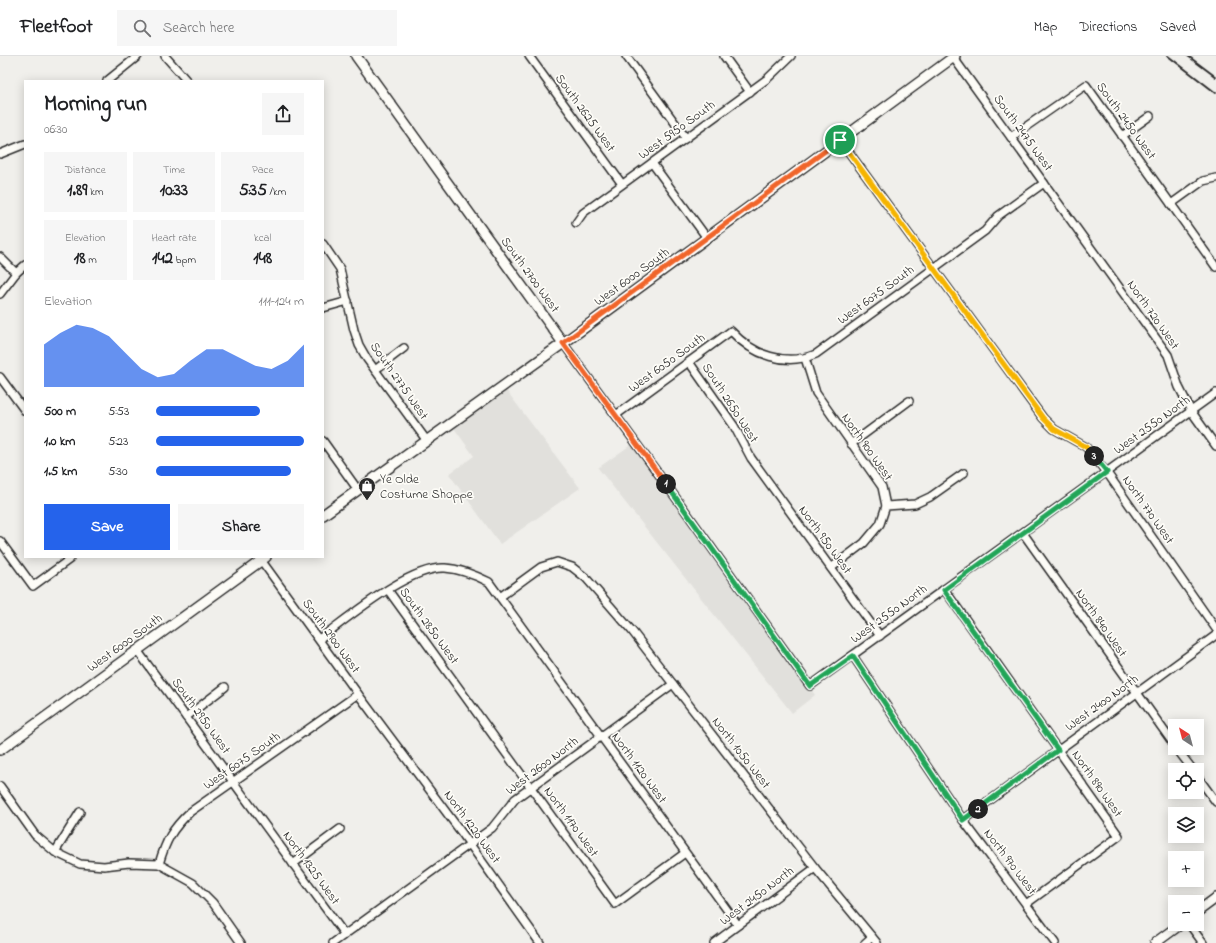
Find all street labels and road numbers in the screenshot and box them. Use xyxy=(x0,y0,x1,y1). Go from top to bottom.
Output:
street label: South 2625 West xyxy=(550,70,620,157)
street label: South 2450 West xyxy=(1091,78,1161,164)
street label: South 2475 West xyxy=(989,91,1058,176)
street label: West 5950 South xyxy=(635,96,719,164)
street label: South 2700 West xyxy=(496,233,564,317)
street label: West 6000 South xyxy=(590,243,674,311)
street label: West 6075 South xyxy=(834,261,918,329)
street label: North 720 West xyxy=(1122,276,1184,354)
street label: West 6050 South xyxy=(625,329,709,397)
street label: South 2775 West xyxy=(365,338,433,424)
street label: South 2650 West xyxy=(697,359,763,447)
street label: West 2550 North xyxy=(1110,391,1194,459)
street label: North 900 West xyxy=(837,409,898,485)
street label: North 770 West xyxy=(1117,472,1179,549)
street label: North 950 West xyxy=(794,502,857,579)
street label: West 2550 North xyxy=(847,580,931,648)
street label: South 2850 West xyxy=(395,584,464,669)
street label: North 840 West xyxy=(1070,585,1132,661)
street label: South 2900 West xyxy=(297,595,365,678)
street label: West 6000 South xyxy=(83,609,167,677)
street label: West 2400 North xyxy=(1061,670,1143,736)
street label: South 2950 West xyxy=(167,674,235,758)
street label: North 1050 West xyxy=(707,713,775,793)
street label: West 6075 South xyxy=(199,727,285,795)
street label: North 1120 West xyxy=(607,729,672,808)
street label: West 2600 North xyxy=(502,732,582,800)
street label: North 890 West xyxy=(1067,747,1127,822)
street label: North 1170 West xyxy=(539,783,603,862)
street label: North 1220 West xyxy=(439,787,505,868)
street label: North 970 West xyxy=(979,825,1042,900)
street label: North 1325 West xyxy=(278,827,345,909)
street label: West 2450 North xyxy=(716,862,798,930)

